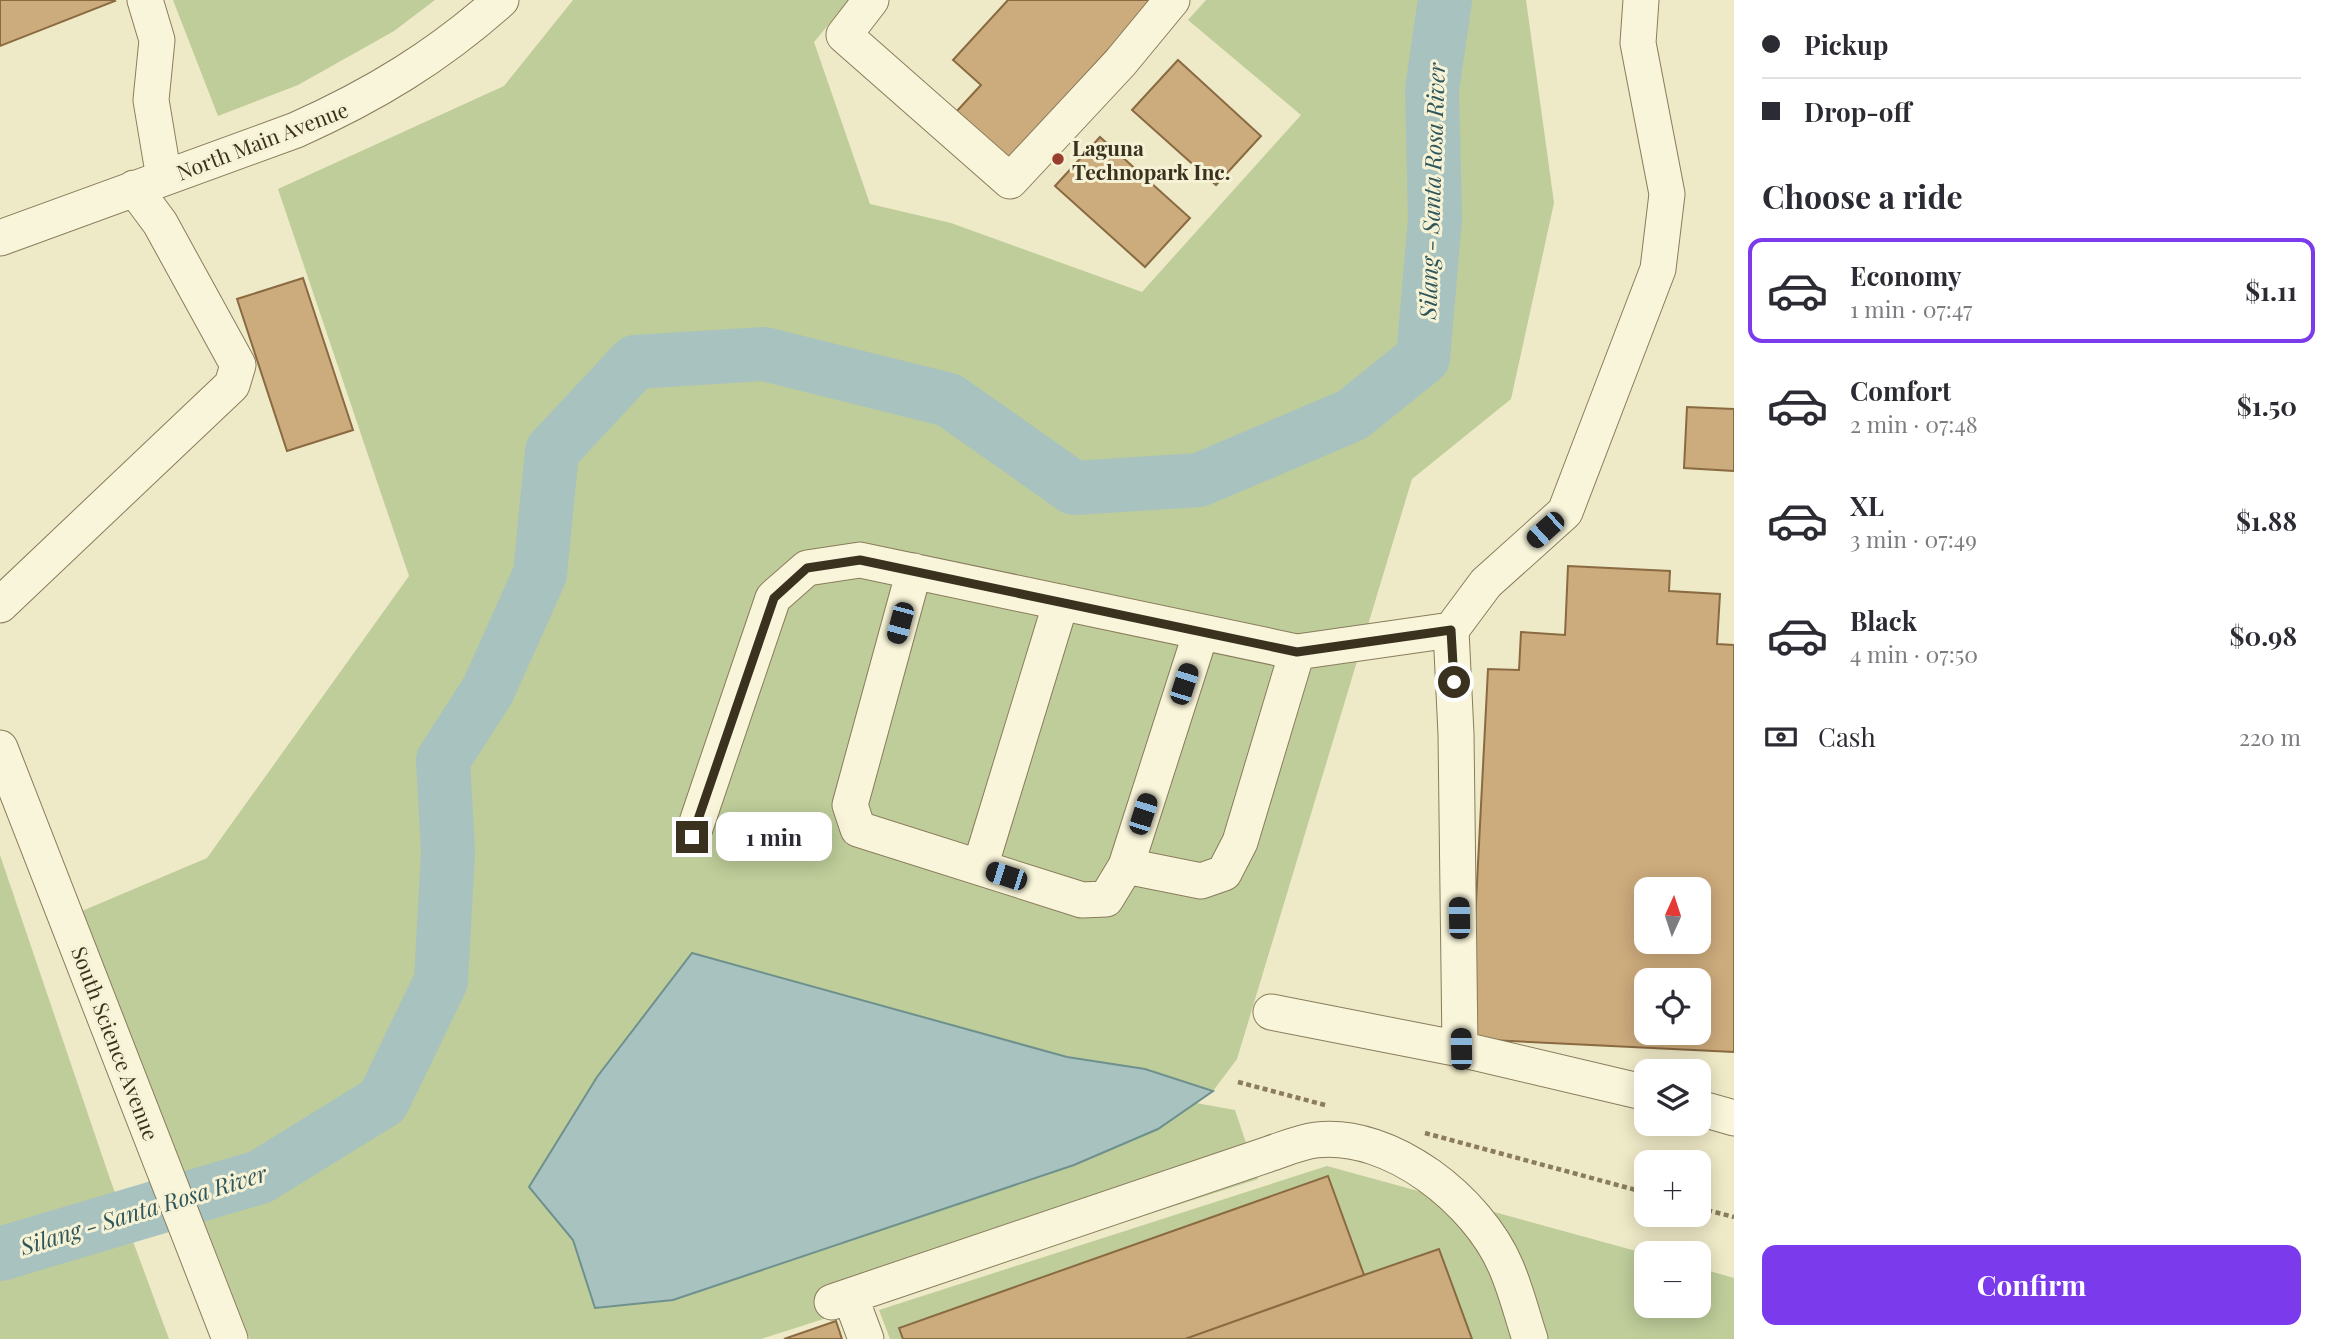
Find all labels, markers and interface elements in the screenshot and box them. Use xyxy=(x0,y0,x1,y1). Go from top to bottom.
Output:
text: Pickup xyxy=(1804,27,1888,62)
water label: Silang - Santa Rosa River xyxy=(1411,61,1451,321)
street label: North Main Avenue xyxy=(172,94,352,186)
text: Drop-off xyxy=(1804,94,1911,129)
place label: Laguna Technopark Inc. xyxy=(1072,133,1230,185)
marker: Laguna Technopark Inc. xyxy=(1050,151,1066,167)
text: Choose a ride xyxy=(1762,174,1963,217)
text: Economy xyxy=(1850,258,1961,293)
icon: car xyxy=(1766,259,1829,322)
text: $1.11 xyxy=(2245,273,2297,308)
text: 1 min · 07:47 xyxy=(1850,293,1972,324)
text: Comfort xyxy=(1850,373,1951,408)
icon: car xyxy=(1766,374,1829,437)
text: $1.50 xyxy=(2237,388,2297,423)
text: 2 min · 07:48 xyxy=(1850,408,1978,439)
text: XL xyxy=(1850,488,1884,523)
icon: car xyxy=(1766,489,1829,552)
text: $1.88 xyxy=(2236,503,2297,538)
car xyxy=(1523,508,1568,552)
text: 3 min · 07:49 xyxy=(1850,523,1977,554)
car xyxy=(885,600,916,646)
text: Black xyxy=(1850,603,1917,638)
icon: car xyxy=(1766,604,1829,667)
text: $0.98 xyxy=(2230,618,2297,653)
text: 4 min · 07:50 xyxy=(1850,638,1978,669)
car xyxy=(1168,661,1201,707)
route start xyxy=(1438,666,1470,698)
icon: cash xyxy=(1762,718,1800,756)
text: Cash xyxy=(1818,719,1876,754)
text: 220 m xyxy=(2239,721,2301,752)
car xyxy=(1127,791,1160,837)
callout: 1 min xyxy=(716,812,832,862)
route end xyxy=(676,821,708,853)
text: 1 min xyxy=(746,821,802,852)
car xyxy=(983,860,1030,892)
north arrow xyxy=(1634,877,1712,954)
map controls xyxy=(1634,877,1711,1318)
car xyxy=(1449,897,1470,939)
street label: South Science Avenue xyxy=(66,942,166,1144)
button: locate xyxy=(1634,968,1711,1045)
car xyxy=(1451,1028,1472,1070)
button: layers xyxy=(1634,1059,1711,1136)
button: + xyxy=(1634,1150,1711,1227)
water label: Silang - Santa Rosa River xyxy=(15,1156,271,1262)
button: − xyxy=(1634,1241,1711,1318)
button: Confirm xyxy=(1762,1245,2301,1325)

